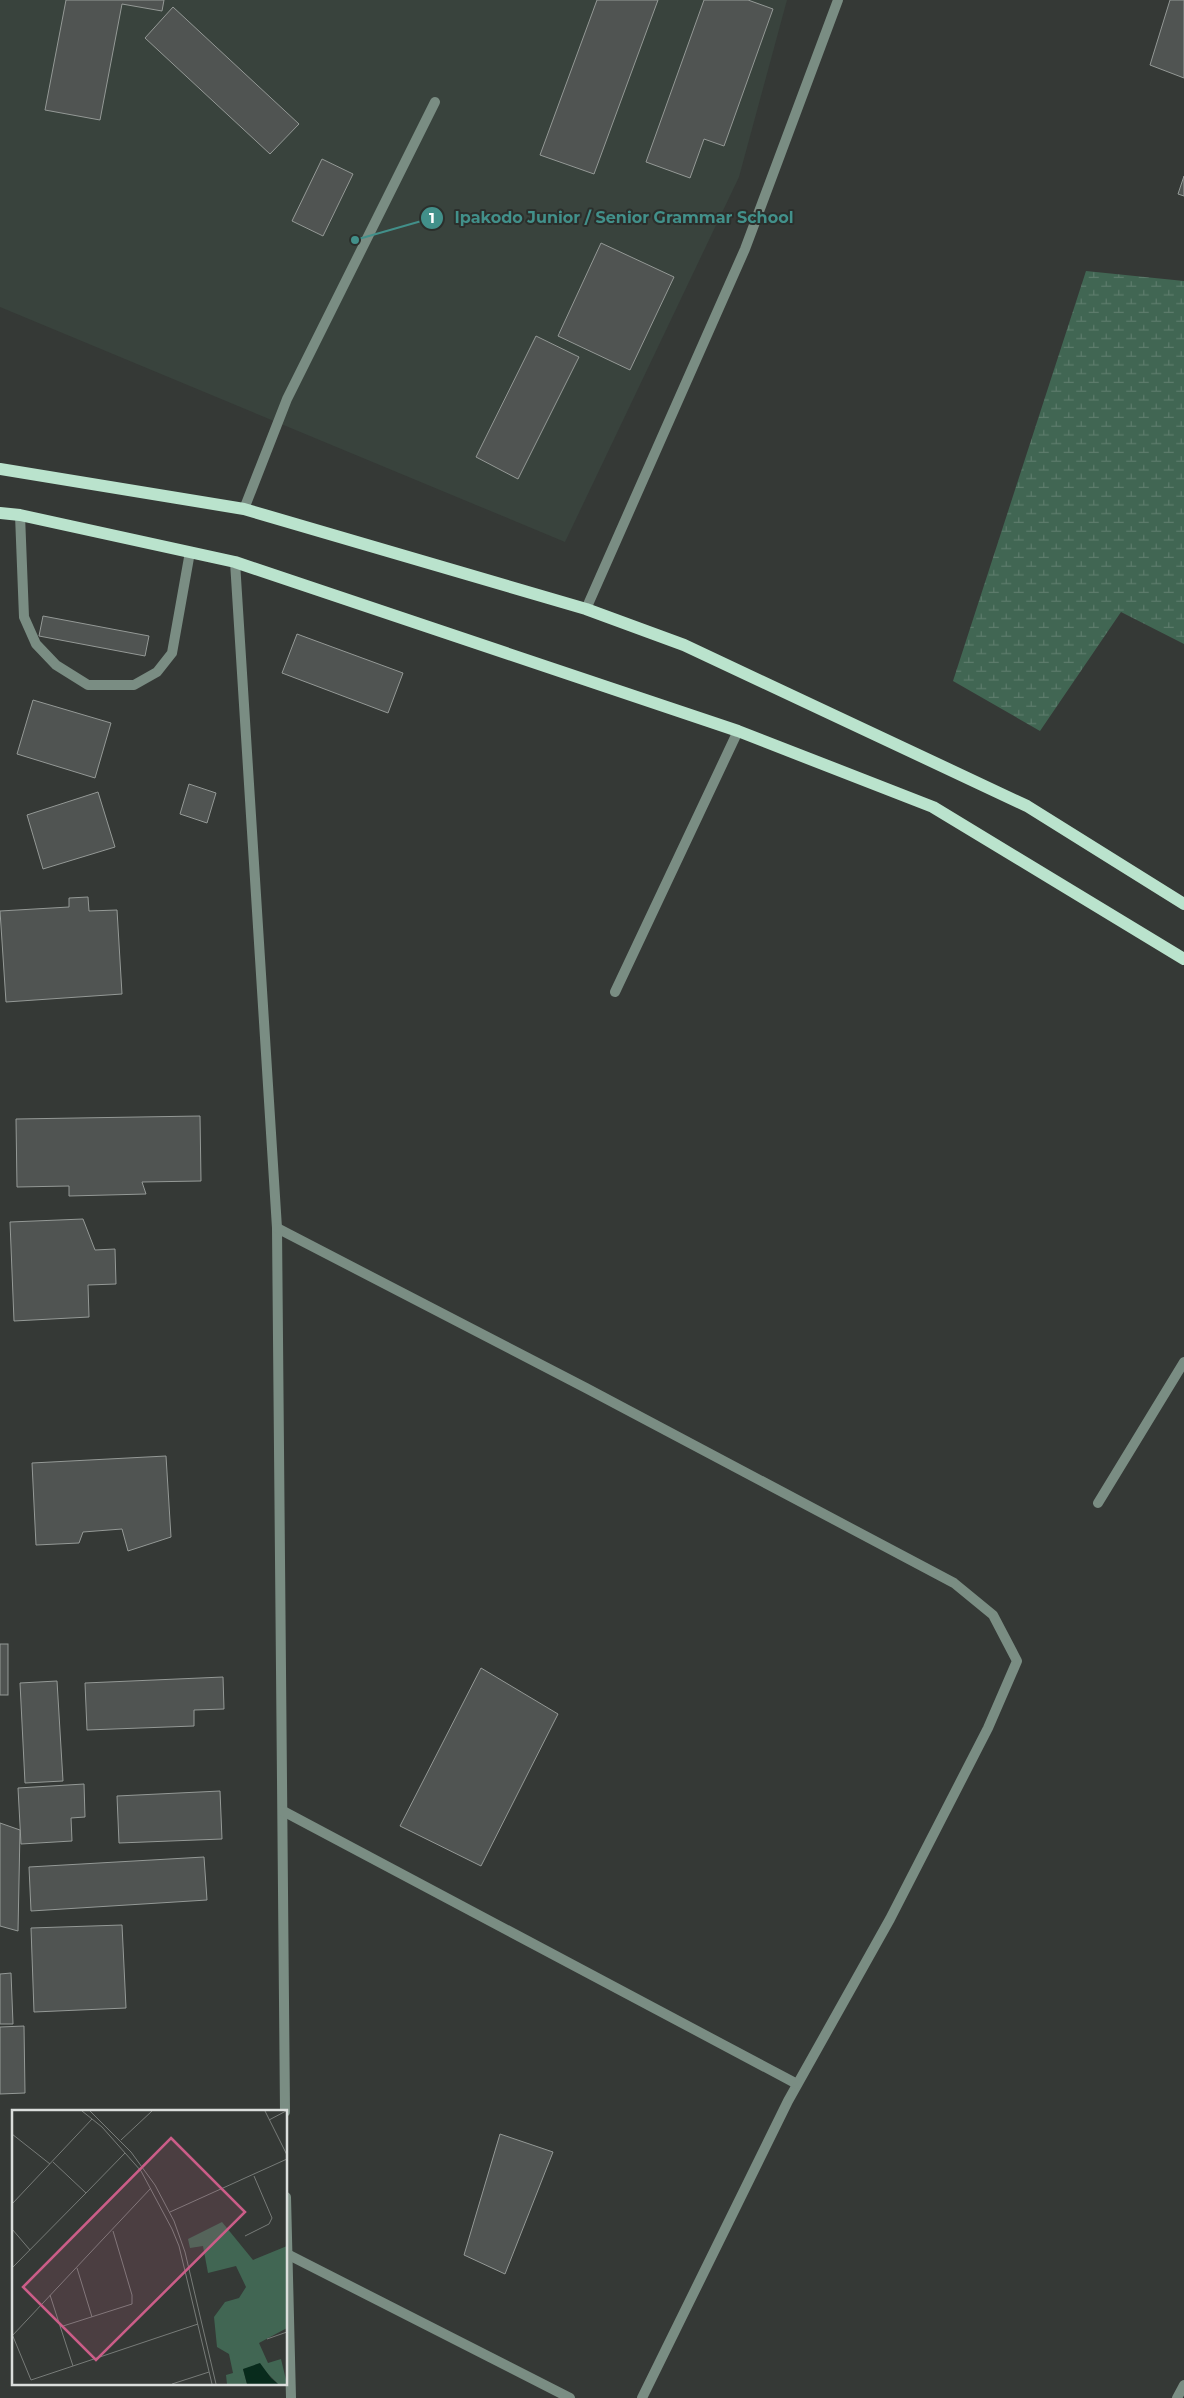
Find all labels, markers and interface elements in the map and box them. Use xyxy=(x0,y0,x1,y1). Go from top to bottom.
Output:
callout: Ipakodo Junior / Senior Grammar School xyxy=(419,202,803,233)
text: 1 xyxy=(429,208,435,227)
text: Ipakodo Junior / Senior Grammar School xyxy=(455,208,793,227)
inset map xyxy=(12,2110,288,2386)

